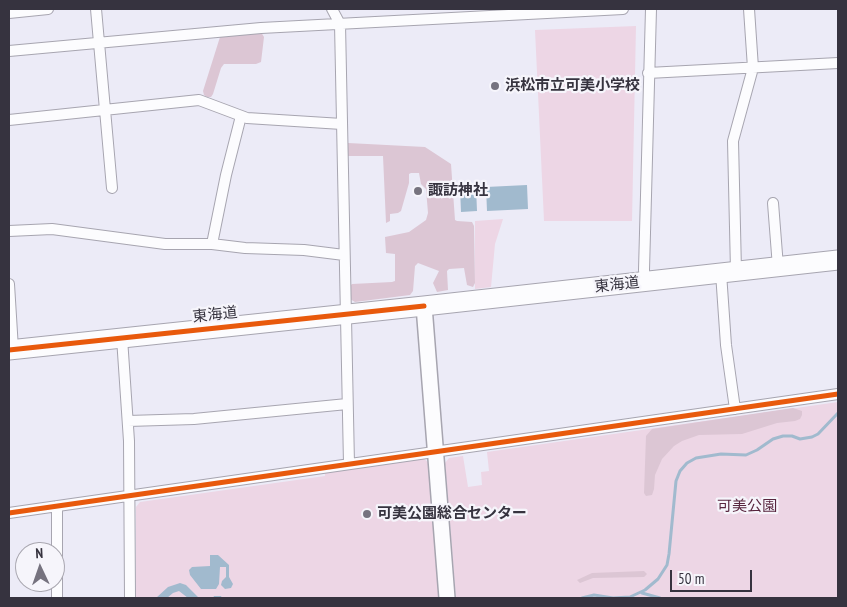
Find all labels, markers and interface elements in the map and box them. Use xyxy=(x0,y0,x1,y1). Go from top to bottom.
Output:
place label: 浜松市立可美小学校 xyxy=(505,77,640,95)
marker: 浜松市立可美小学校 xyxy=(489,80,501,92)
place label: 諏訪神社 xyxy=(428,182,488,200)
marker: 諏訪神社 xyxy=(412,185,424,197)
street label: 東海道 xyxy=(594,274,640,296)
street label: 東海道 xyxy=(192,304,238,326)
park label: 可美公園 xyxy=(717,498,777,516)
place label: 可美公園総合センター xyxy=(377,505,527,523)
marker: 可美公園総合センター xyxy=(361,508,373,520)
north arrow xyxy=(15,542,65,592)
text: N xyxy=(35,544,44,562)
scale bar xyxy=(672,560,754,592)
text: 50 m xyxy=(678,569,704,588)

